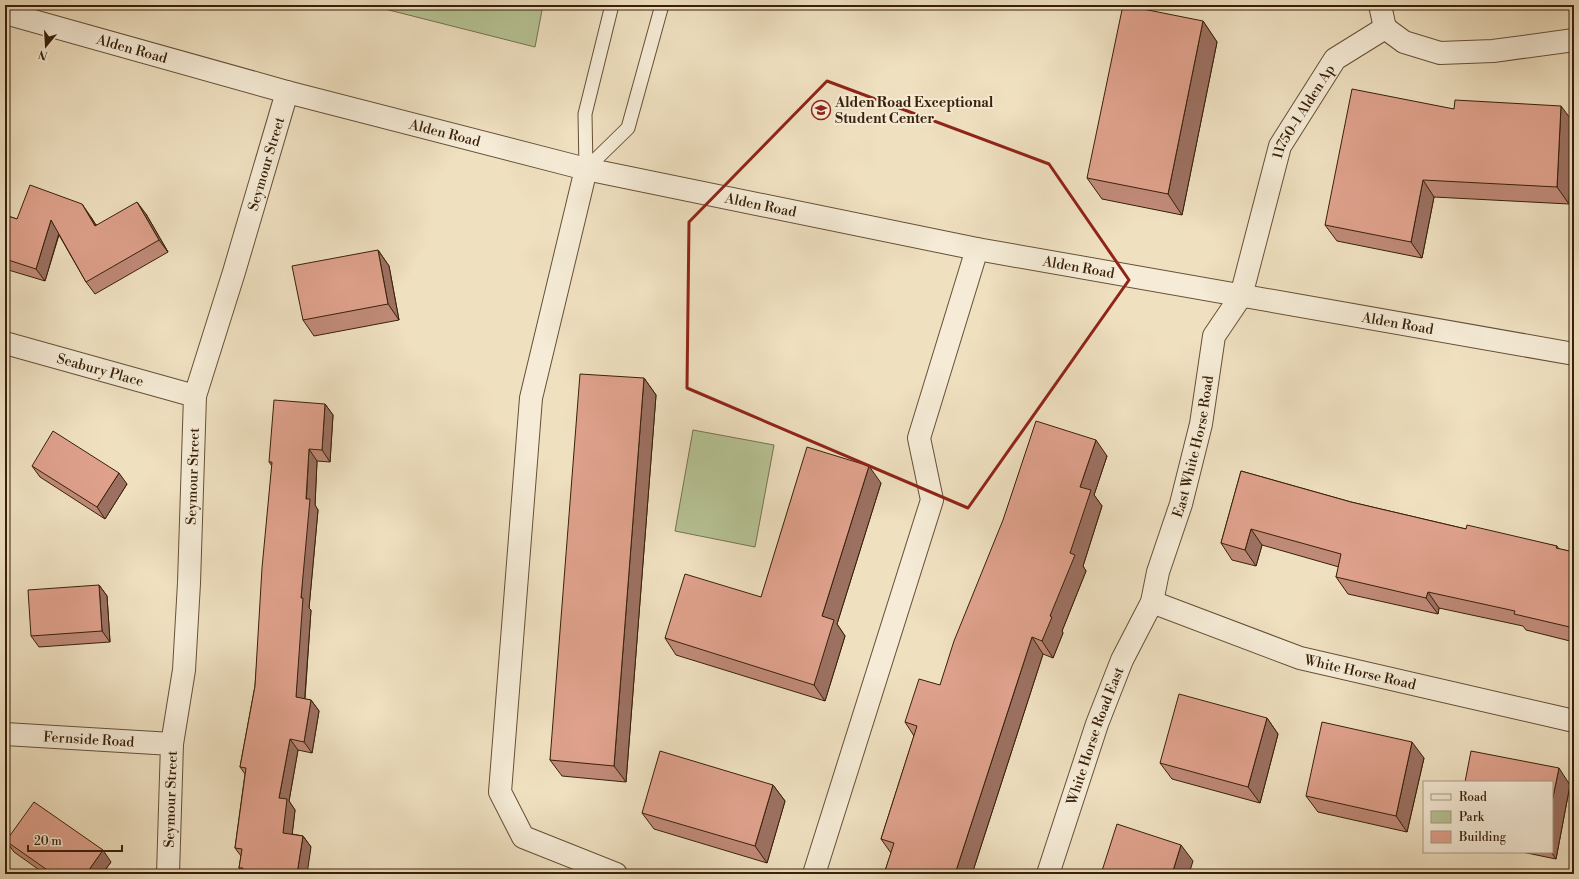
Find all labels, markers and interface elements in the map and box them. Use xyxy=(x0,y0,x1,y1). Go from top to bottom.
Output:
north arrow xyxy=(26,26,66,66)
street label: Alden Road xyxy=(94,31,169,68)
text: N xyxy=(37,46,50,63)
street label: 11750-1 Alden Ap xyxy=(1269,61,1339,161)
place label: Alden Road Exceptional Student Center xyxy=(834,94,994,128)
school or university icon: Alden Road Exceptional Student Center xyxy=(810,99,832,121)
street label: Seymour Street xyxy=(244,115,289,213)
street label: Alden Road xyxy=(406,116,482,151)
street label: Alden Road xyxy=(722,189,798,222)
street label: Alden Road xyxy=(1040,253,1116,283)
street label: Alden Road xyxy=(1359,309,1435,339)
street label: Seabury Place xyxy=(55,350,146,391)
street label: East White Horse Road xyxy=(1169,374,1218,520)
street label: Seymour Street xyxy=(183,427,204,525)
street label: White Horse Road xyxy=(1301,651,1418,694)
street label: White Horse Road East xyxy=(1063,665,1128,808)
street label: Fernside Road xyxy=(43,728,135,752)
street label: Seymour Street xyxy=(161,750,182,848)
legend xyxy=(1423,781,1553,853)
text: Road xyxy=(1459,790,1487,805)
text: Park xyxy=(1459,810,1485,825)
scale bar xyxy=(28,827,122,853)
text: Building xyxy=(1458,830,1507,845)
text: 20 m xyxy=(34,834,62,849)

